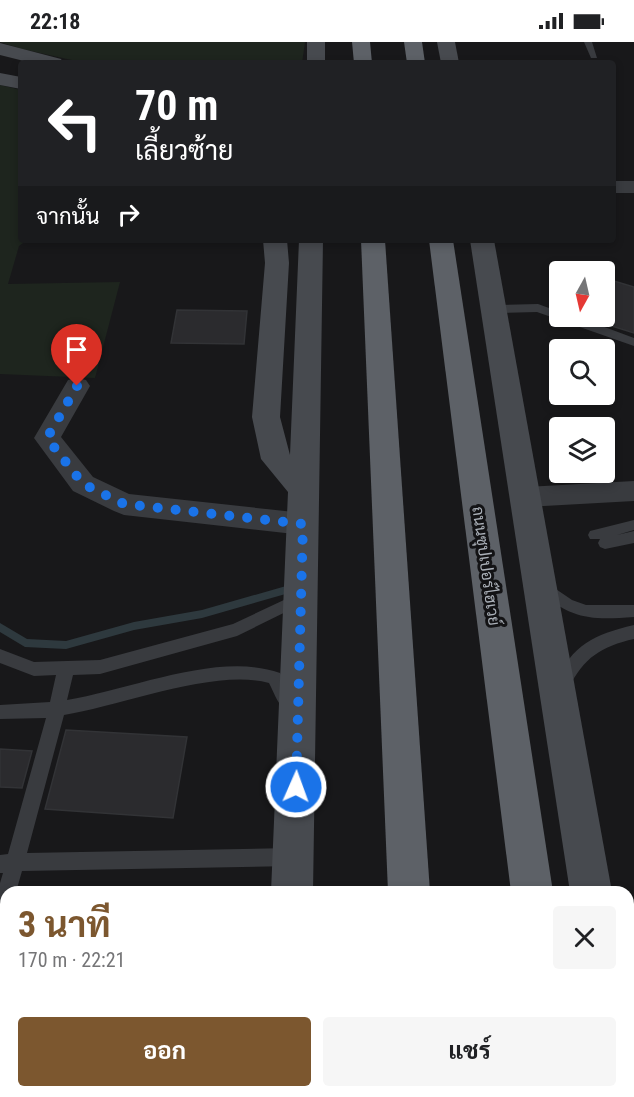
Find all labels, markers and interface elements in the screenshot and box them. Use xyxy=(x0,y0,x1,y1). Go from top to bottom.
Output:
text: 22:18 xyxy=(30,9,81,34)
text: 70 m xyxy=(135,81,218,130)
icon: left xyxy=(36,84,114,162)
text: เลี้ยวซ้าย xyxy=(135,135,233,167)
icon: right xyxy=(112,198,145,231)
text: จากนั้น xyxy=(36,204,100,229)
north arrow xyxy=(549,261,615,327)
map controls xyxy=(549,261,615,483)
pin xyxy=(51,324,102,386)
icon: arrive xyxy=(60,333,93,366)
button: search xyxy=(549,339,615,405)
button: layers xyxy=(549,417,615,483)
street label: ถนนซุปเปอร์ไฮเวย์ xyxy=(466,505,507,627)
position arrow xyxy=(264,755,328,819)
text: 3 นาที xyxy=(18,904,111,946)
button: close xyxy=(553,906,616,969)
text: 170 m · 22:21 xyxy=(18,948,125,972)
button: ออก xyxy=(18,1017,311,1086)
button: แชร์ xyxy=(323,1017,616,1086)

